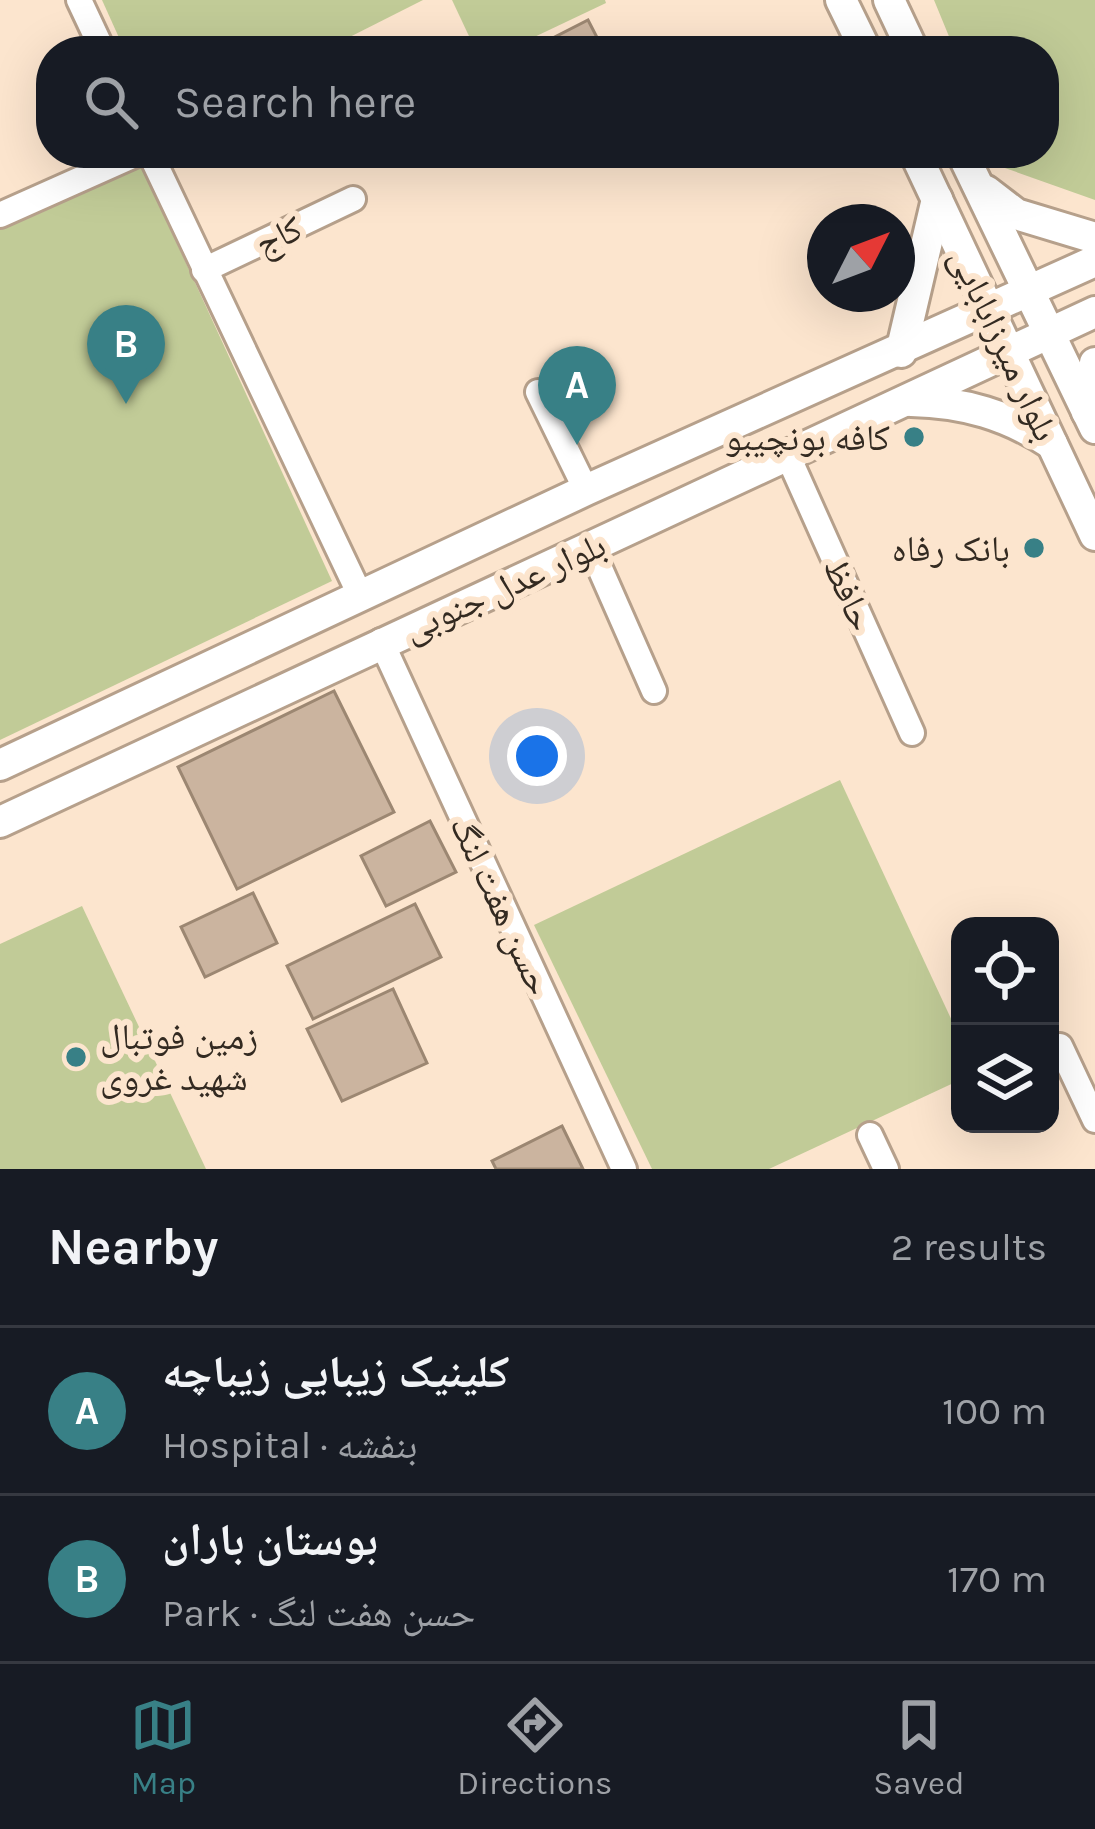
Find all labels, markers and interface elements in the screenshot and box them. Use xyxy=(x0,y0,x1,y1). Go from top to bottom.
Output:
search box xyxy=(36,36,1059,168)
icon: search xyxy=(78,69,144,135)
text: Search here xyxy=(174,76,416,128)
north arrow xyxy=(807,204,915,312)
street label: کاج xyxy=(248,207,309,266)
street label: بلوار میرزابابایی xyxy=(941,241,1067,448)
pin: B xyxy=(87,305,165,404)
pin: A xyxy=(538,346,616,445)
place label: کافه بونچیبو xyxy=(725,417,890,459)
marker: کافه بونچیبو xyxy=(901,424,927,450)
street label: بلوار عدل جنوبی xyxy=(397,524,612,650)
place label: بانک رفاه xyxy=(892,528,1010,570)
marker: بانک رفاه xyxy=(1021,535,1047,561)
street label: حافظ xyxy=(815,552,884,637)
your location xyxy=(507,726,567,786)
street label: حسن هفت لنگ xyxy=(441,809,561,1002)
map controls xyxy=(951,917,1059,1133)
button: locate xyxy=(951,917,1059,1025)
place label: زمین فوتبال شهید غروی xyxy=(100,1016,258,1099)
button: layers xyxy=(951,1025,1059,1133)
marker: زمین فوتبال شهید غروی xyxy=(63,1044,89,1070)
text: Nearby xyxy=(48,1217,218,1277)
text: 2 results xyxy=(891,1224,1047,1270)
text: کلینیک زیبایی زیباچه xyxy=(162,1346,510,1398)
text: A xyxy=(75,1388,99,1434)
text: 100 m xyxy=(942,1388,1047,1434)
text: Hospital · بنفشه xyxy=(162,1422,418,1468)
text: بوستان باران xyxy=(162,1514,378,1566)
text: B xyxy=(74,1556,100,1602)
text: 170 m xyxy=(947,1556,1047,1602)
text: Park · حسن هفت لنگ xyxy=(162,1590,475,1636)
tab: Map xyxy=(130,1692,196,1802)
tab: Directions xyxy=(457,1692,612,1802)
tab: Saved xyxy=(873,1692,965,1802)

